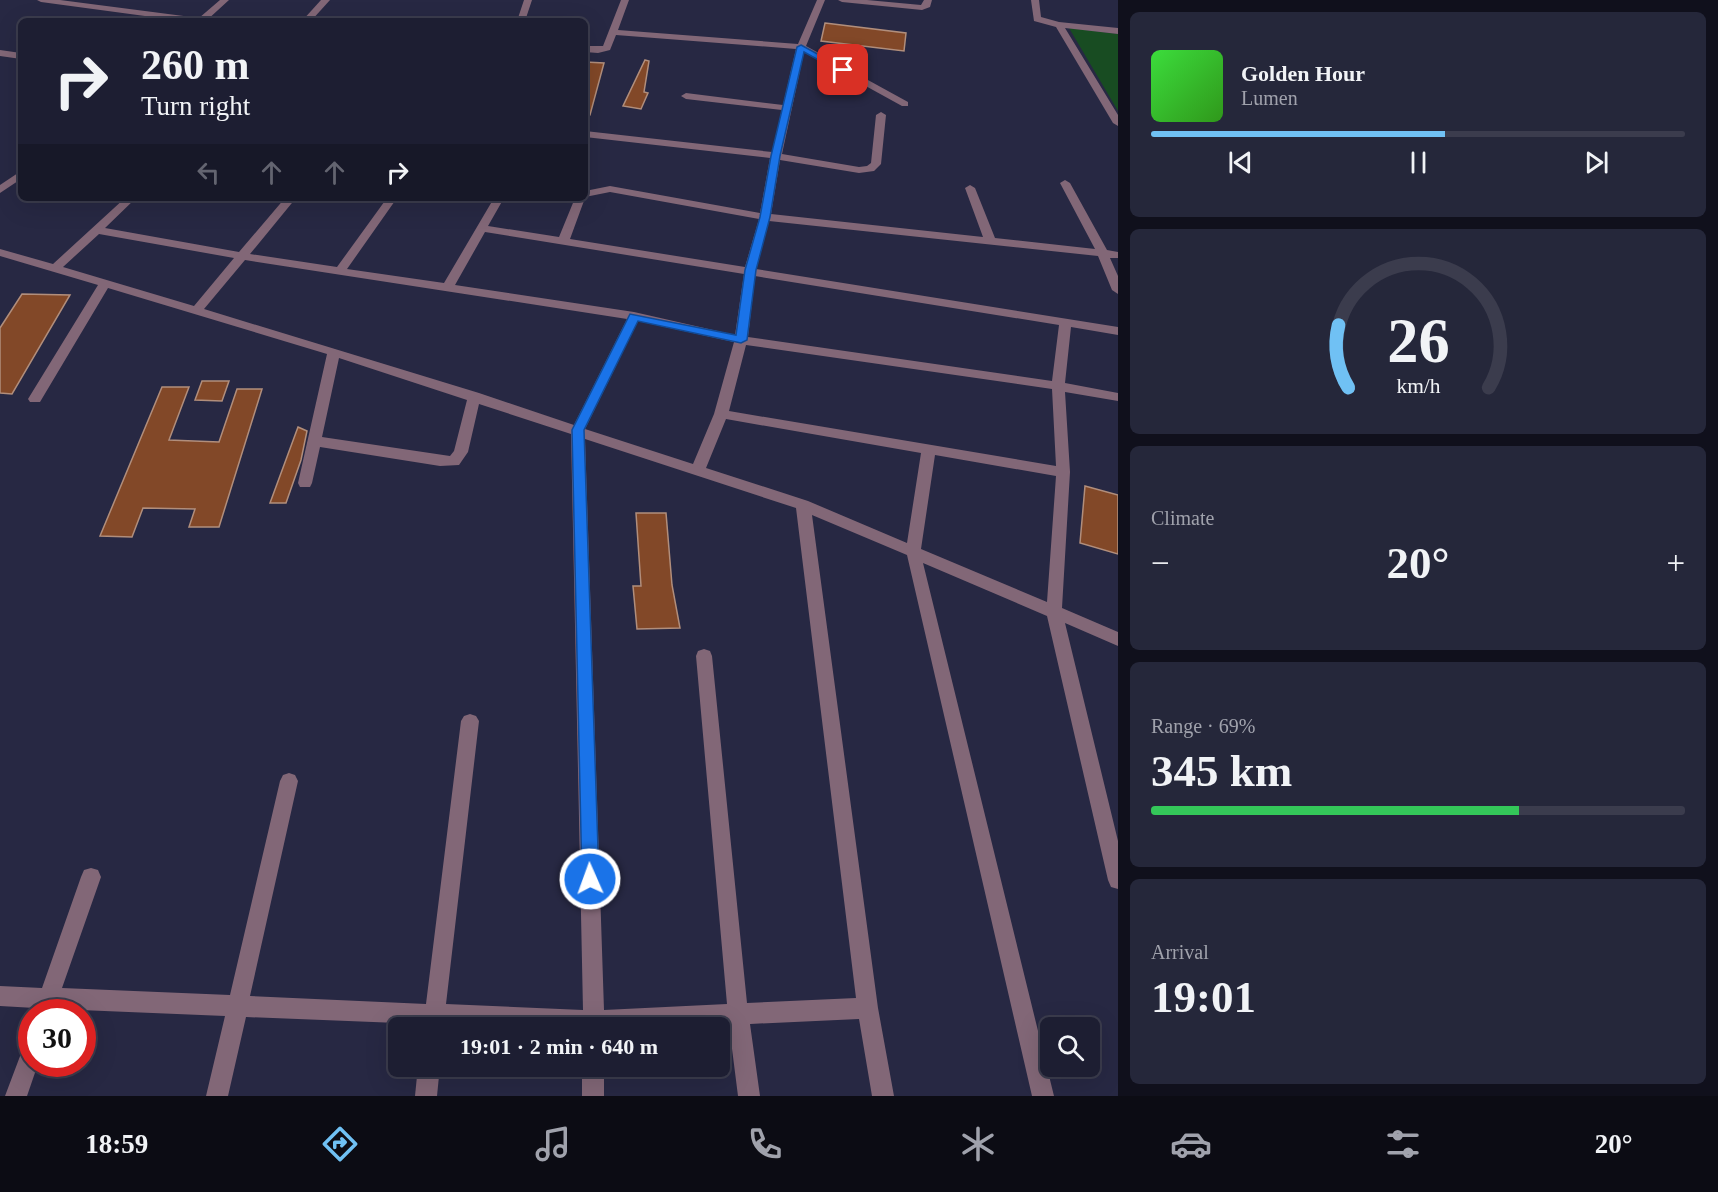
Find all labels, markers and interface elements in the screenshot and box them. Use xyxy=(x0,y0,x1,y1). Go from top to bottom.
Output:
icon: right xyxy=(42,42,120,120)
text: 260 m xyxy=(141,42,250,88)
pin xyxy=(817,44,868,95)
icon: arrive xyxy=(826,53,859,86)
text: Golden Hour xyxy=(1241,61,1365,86)
text: Lumen xyxy=(1241,87,1298,109)
text: Turn right xyxy=(141,91,250,121)
icon: previous xyxy=(1224,146,1257,179)
icon: pause xyxy=(1402,146,1435,179)
icon: next xyxy=(1580,146,1613,179)
icon: left xyxy=(192,156,225,189)
icon: ahead xyxy=(255,156,288,189)
icon: ahead xyxy=(318,156,351,189)
icon: right xyxy=(381,156,414,189)
text: 26 xyxy=(1387,306,1449,375)
text: km/h xyxy=(1396,375,1440,399)
text: Climate xyxy=(1151,507,1214,529)
text: 20° xyxy=(1387,538,1450,588)
text: − xyxy=(1151,545,1170,581)
text: + xyxy=(1666,545,1685,581)
text: Range · 69% xyxy=(1151,715,1255,737)
text: 345 km xyxy=(1151,746,1292,796)
position arrow xyxy=(558,847,622,911)
text: Arrival xyxy=(1151,941,1209,963)
text: 19:01 xyxy=(1151,972,1256,1022)
speed limit sign: 30 xyxy=(18,999,96,1077)
map controls xyxy=(1040,1017,1100,1077)
button: search xyxy=(1040,1017,1100,1077)
text: 19:01 · 2 min · 640 m xyxy=(460,1034,658,1059)
icon: directions xyxy=(319,1123,361,1165)
icon: music xyxy=(532,1123,574,1165)
icon: phone xyxy=(744,1123,786,1165)
icon: climate xyxy=(957,1123,999,1165)
icon: car xyxy=(1170,1123,1212,1165)
icon: filters xyxy=(1382,1123,1424,1165)
text: 18:59 xyxy=(85,1129,148,1159)
text: 20° xyxy=(1595,1129,1633,1159)

